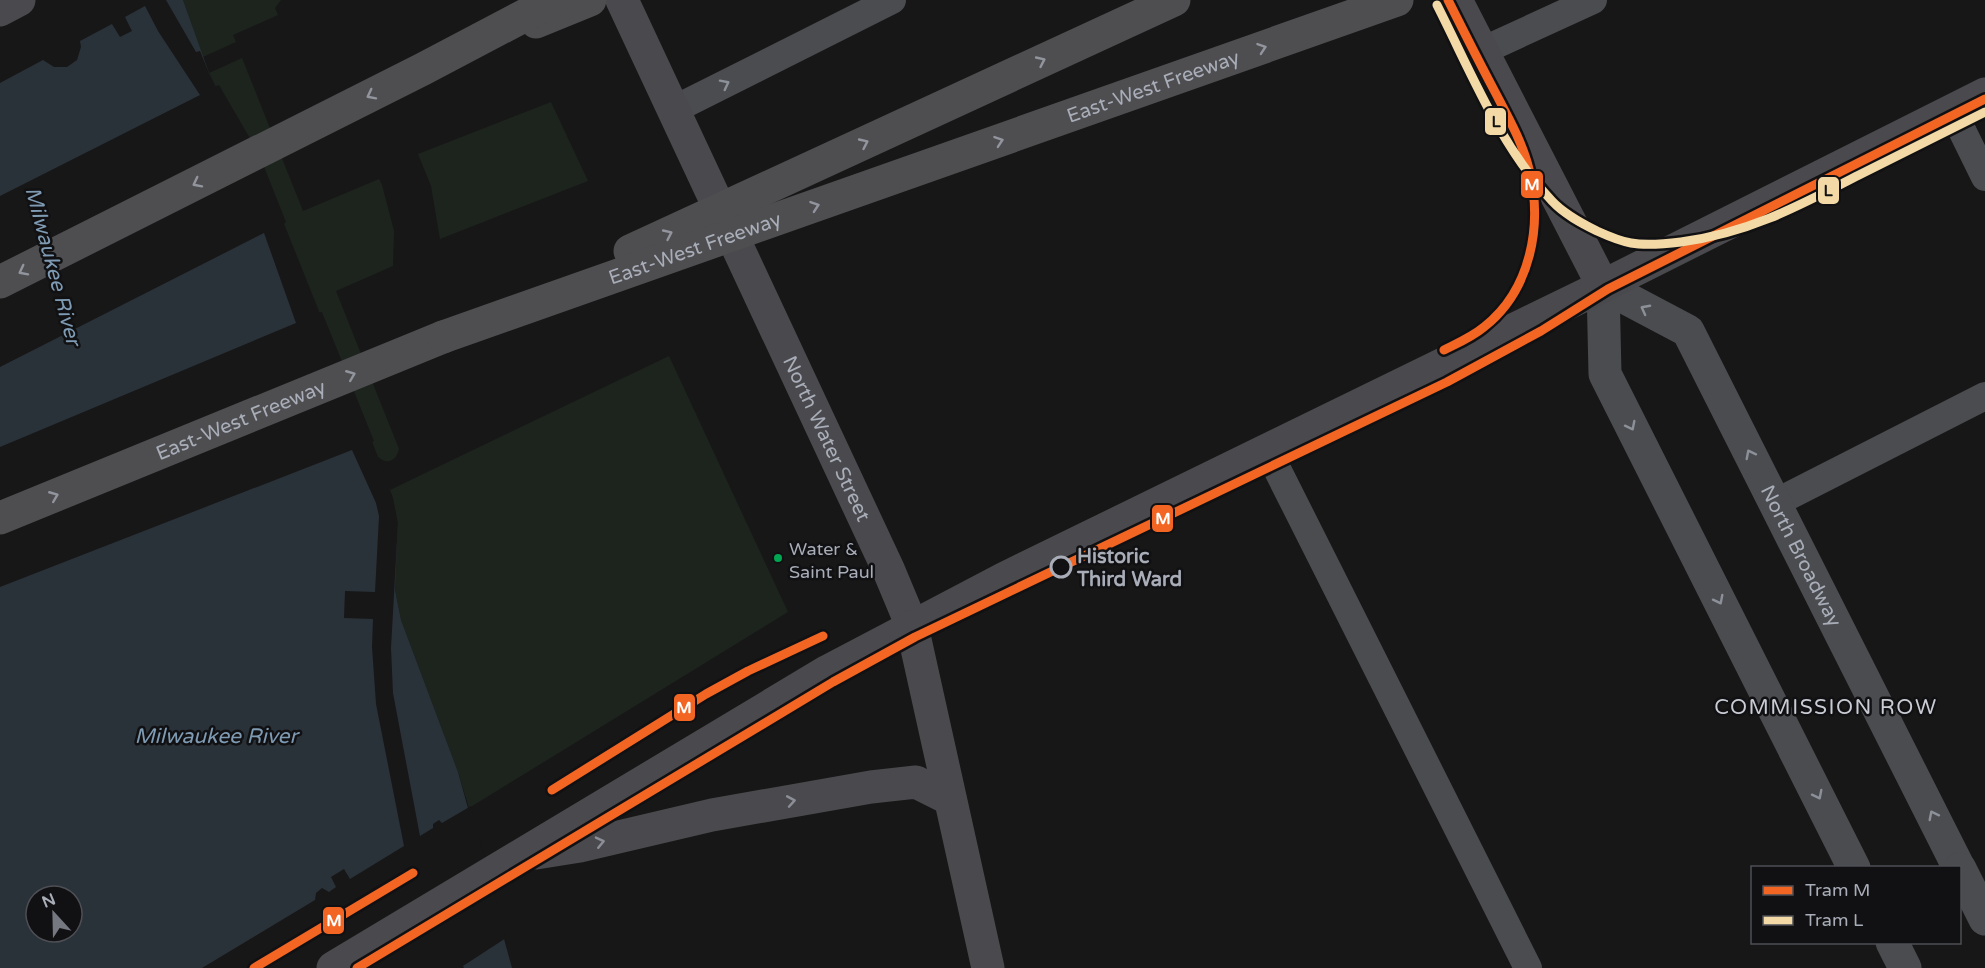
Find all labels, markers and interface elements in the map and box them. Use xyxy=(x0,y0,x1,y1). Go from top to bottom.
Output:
one-way arrow xyxy=(1256,42,1267,55)
street label: East-West Freeway xyxy=(1064,46,1243,129)
one-way arrow xyxy=(1035,57,1046,69)
one-way arrow xyxy=(719,80,730,91)
one-way arrow xyxy=(366,88,377,100)
line badge: L xyxy=(1484,107,1507,136)
text: L xyxy=(1491,112,1501,132)
one-way arrow xyxy=(993,135,1004,148)
one-way arrow xyxy=(858,138,869,150)
line badge: M xyxy=(1520,170,1544,199)
one-way arrow xyxy=(192,175,203,187)
text: M xyxy=(1524,175,1540,195)
line badge: L xyxy=(1817,176,1840,205)
text: L xyxy=(1823,181,1833,201)
water label: Milwaukee River xyxy=(19,184,86,351)
one-way arrow xyxy=(809,200,820,213)
street label: East-West Freeway xyxy=(606,207,785,291)
one-way arrow xyxy=(662,229,673,241)
one-way arrow xyxy=(18,263,29,275)
one-way arrow xyxy=(1641,305,1651,316)
street label: North Water Street xyxy=(777,352,875,526)
one-way arrow xyxy=(346,369,356,382)
street label: East-West Freeway xyxy=(153,375,330,466)
one-way arrow xyxy=(1624,420,1636,431)
one-way arrow xyxy=(1746,449,1757,460)
street label: North Broadway xyxy=(1755,482,1846,631)
one-way arrow xyxy=(48,491,59,503)
line badge: M xyxy=(1151,504,1174,533)
text: M xyxy=(1155,509,1171,529)
place label: Water & Saint Paul xyxy=(789,538,874,583)
place label: Historic Third Ward xyxy=(1076,545,1182,592)
marker: Water & Saint Paul xyxy=(772,552,784,564)
marker: Historic Third Ward xyxy=(1050,556,1072,578)
one-way arrow xyxy=(1712,594,1723,604)
line badge: M xyxy=(673,693,696,722)
district label: COMMISSION ROW xyxy=(1714,695,1938,720)
text: M xyxy=(676,698,692,718)
water label: Milwaukee River xyxy=(134,724,301,749)
one-way arrow xyxy=(1811,789,1822,800)
one-way arrow xyxy=(786,795,796,808)
one-way arrow xyxy=(1928,811,1940,822)
one-way arrow xyxy=(595,836,605,849)
legend xyxy=(1751,866,1961,944)
text: Tram M xyxy=(1805,879,1870,901)
north arrow xyxy=(24,884,84,944)
text: N xyxy=(39,889,58,913)
line badge: M xyxy=(322,906,345,935)
text: Tram L xyxy=(1805,909,1864,931)
text: M xyxy=(326,911,342,931)

